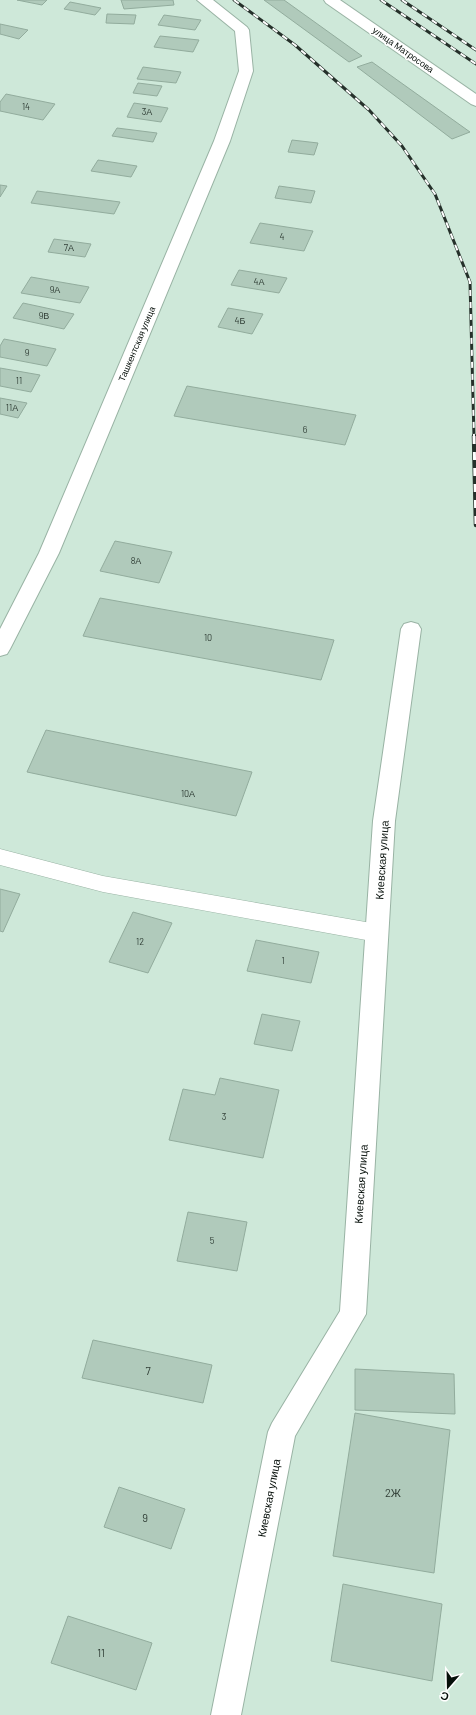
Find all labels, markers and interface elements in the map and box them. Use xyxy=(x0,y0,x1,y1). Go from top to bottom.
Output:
street label: улица Матросова xyxy=(370,24,436,75)
house number: 14 xyxy=(22,101,30,112)
house number: 3А xyxy=(142,106,152,117)
house number: 4 xyxy=(280,231,285,242)
house number: 7А xyxy=(64,242,74,253)
house number: 4А xyxy=(254,276,264,287)
house number: 9А xyxy=(50,284,60,295)
street label: Ташкентская улица xyxy=(116,305,157,383)
house number: 9В xyxy=(39,310,49,321)
house number: 4Б xyxy=(235,315,246,326)
house number: 9 xyxy=(25,347,30,358)
house number: 11 xyxy=(16,375,22,386)
house number: 11А xyxy=(6,402,18,413)
house number: 6 xyxy=(303,424,308,435)
house number: 8А xyxy=(131,555,141,566)
house number: 10 xyxy=(204,632,212,643)
house number: 10А xyxy=(181,788,195,799)
street label: Киевская улица xyxy=(372,819,391,900)
house number: 12 xyxy=(136,936,144,947)
house number: 1 xyxy=(281,955,285,966)
house number: 3 xyxy=(222,1111,227,1122)
street label: Киевская улица xyxy=(351,1143,370,1224)
house number: 5 xyxy=(210,1235,215,1246)
house number: 7 xyxy=(145,1364,151,1377)
street label: Киевская улица xyxy=(255,1457,283,1538)
house number: 2Ж xyxy=(385,1486,401,1499)
house number: 9 xyxy=(142,1511,148,1524)
house number: 11 xyxy=(97,1646,105,1659)
north arrow xyxy=(428,1667,468,1707)
text: С xyxy=(438,1689,450,1704)

